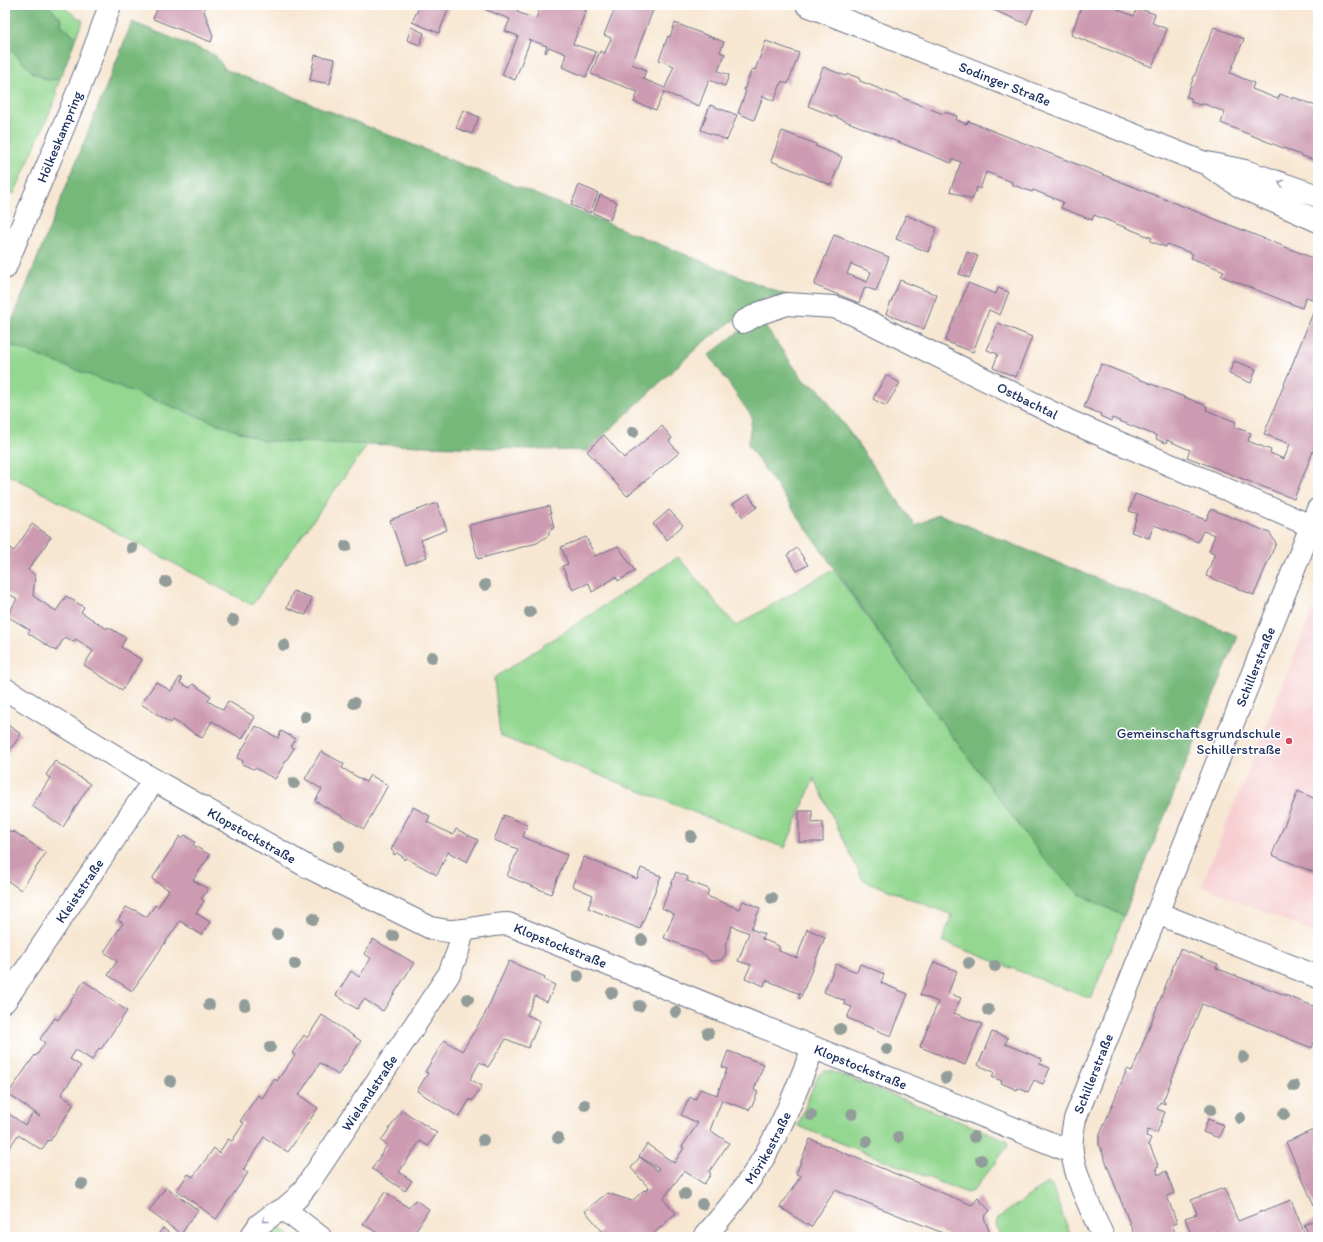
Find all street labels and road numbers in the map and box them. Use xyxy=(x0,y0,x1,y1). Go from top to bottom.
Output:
street label: Sodinger Straße xyxy=(956,58,1054,110)
street label: Hölkeskampring xyxy=(33,88,86,185)
street label: Ostbachtal xyxy=(994,378,1061,423)
street label: Schillerstraße xyxy=(1232,624,1279,709)
street label: Klopstockstraße xyxy=(205,804,299,867)
street label: Kleiststraße xyxy=(52,855,107,926)
street label: Klopstockstraße xyxy=(511,919,610,972)
street label: Schillerstraße xyxy=(1070,1031,1117,1116)
street label: Klopstockstraße xyxy=(812,1040,910,1093)
street label: Wielandstraße xyxy=(338,1051,401,1134)
street label: Mörikestraße xyxy=(741,1109,795,1187)

